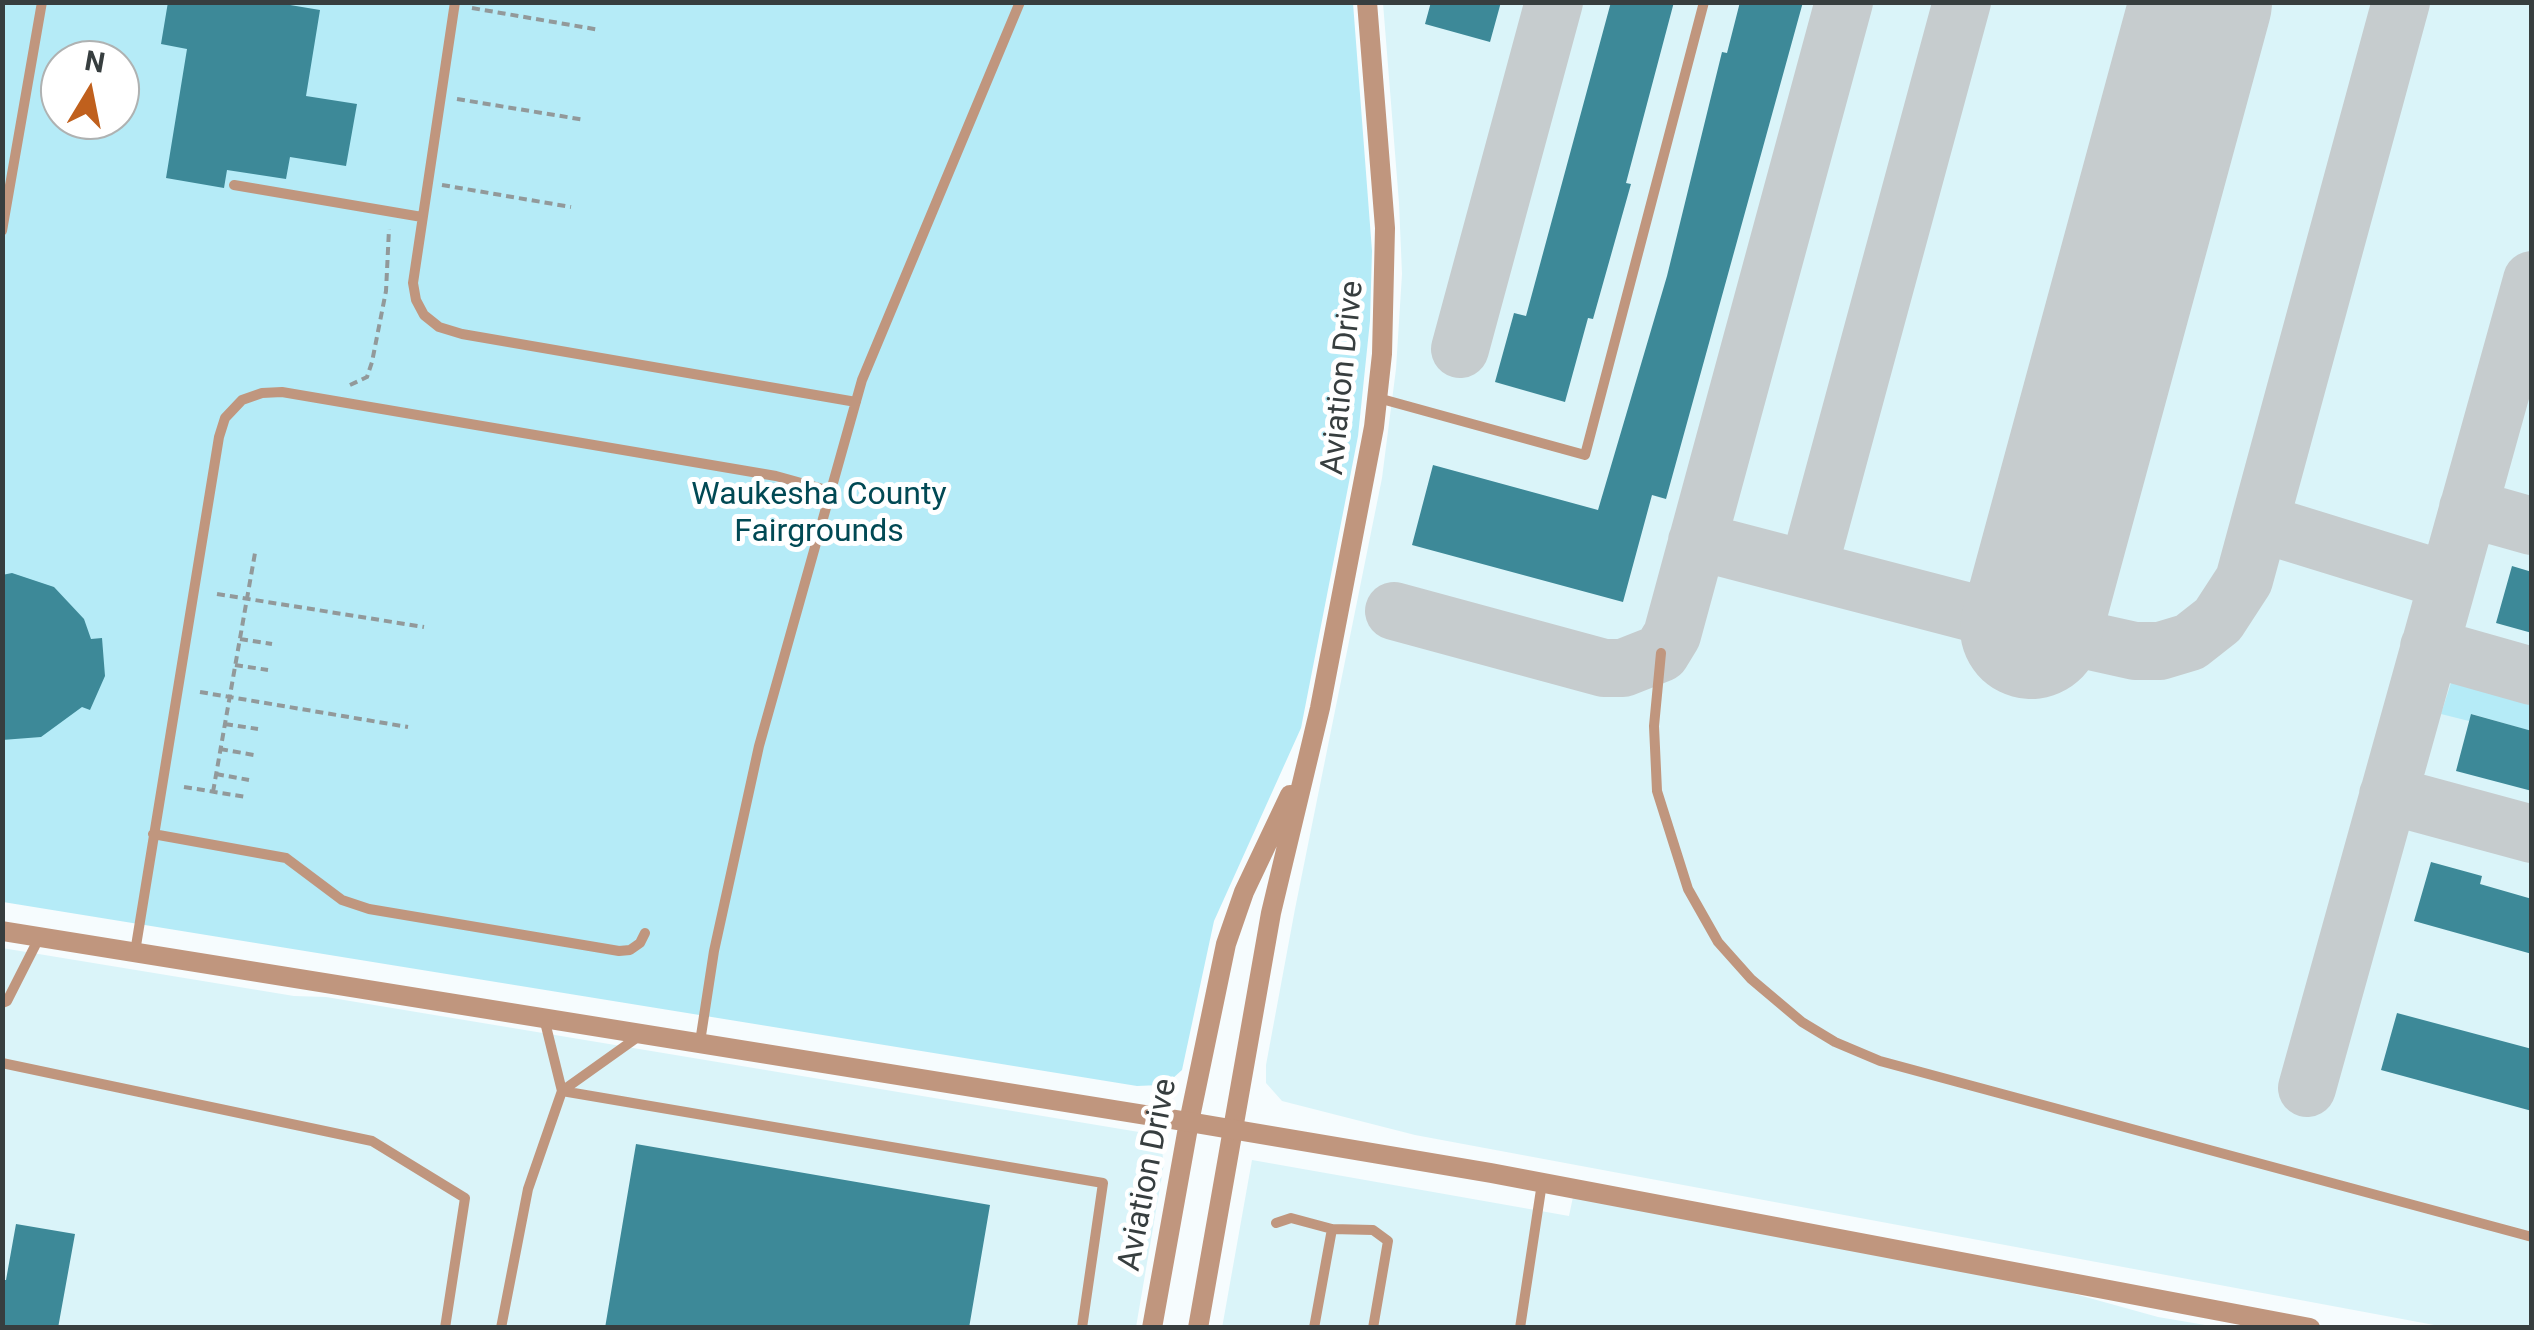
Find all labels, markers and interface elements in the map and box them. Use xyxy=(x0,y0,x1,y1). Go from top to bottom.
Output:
north arrow xyxy=(40,40,140,140)
text: N xyxy=(82,44,108,80)
street label: Aviation Drive xyxy=(1315,279,1373,477)
park label: Waukesha County Fairgrounds xyxy=(691,477,947,552)
street label: Aviation Drive xyxy=(1112,1076,1186,1274)

